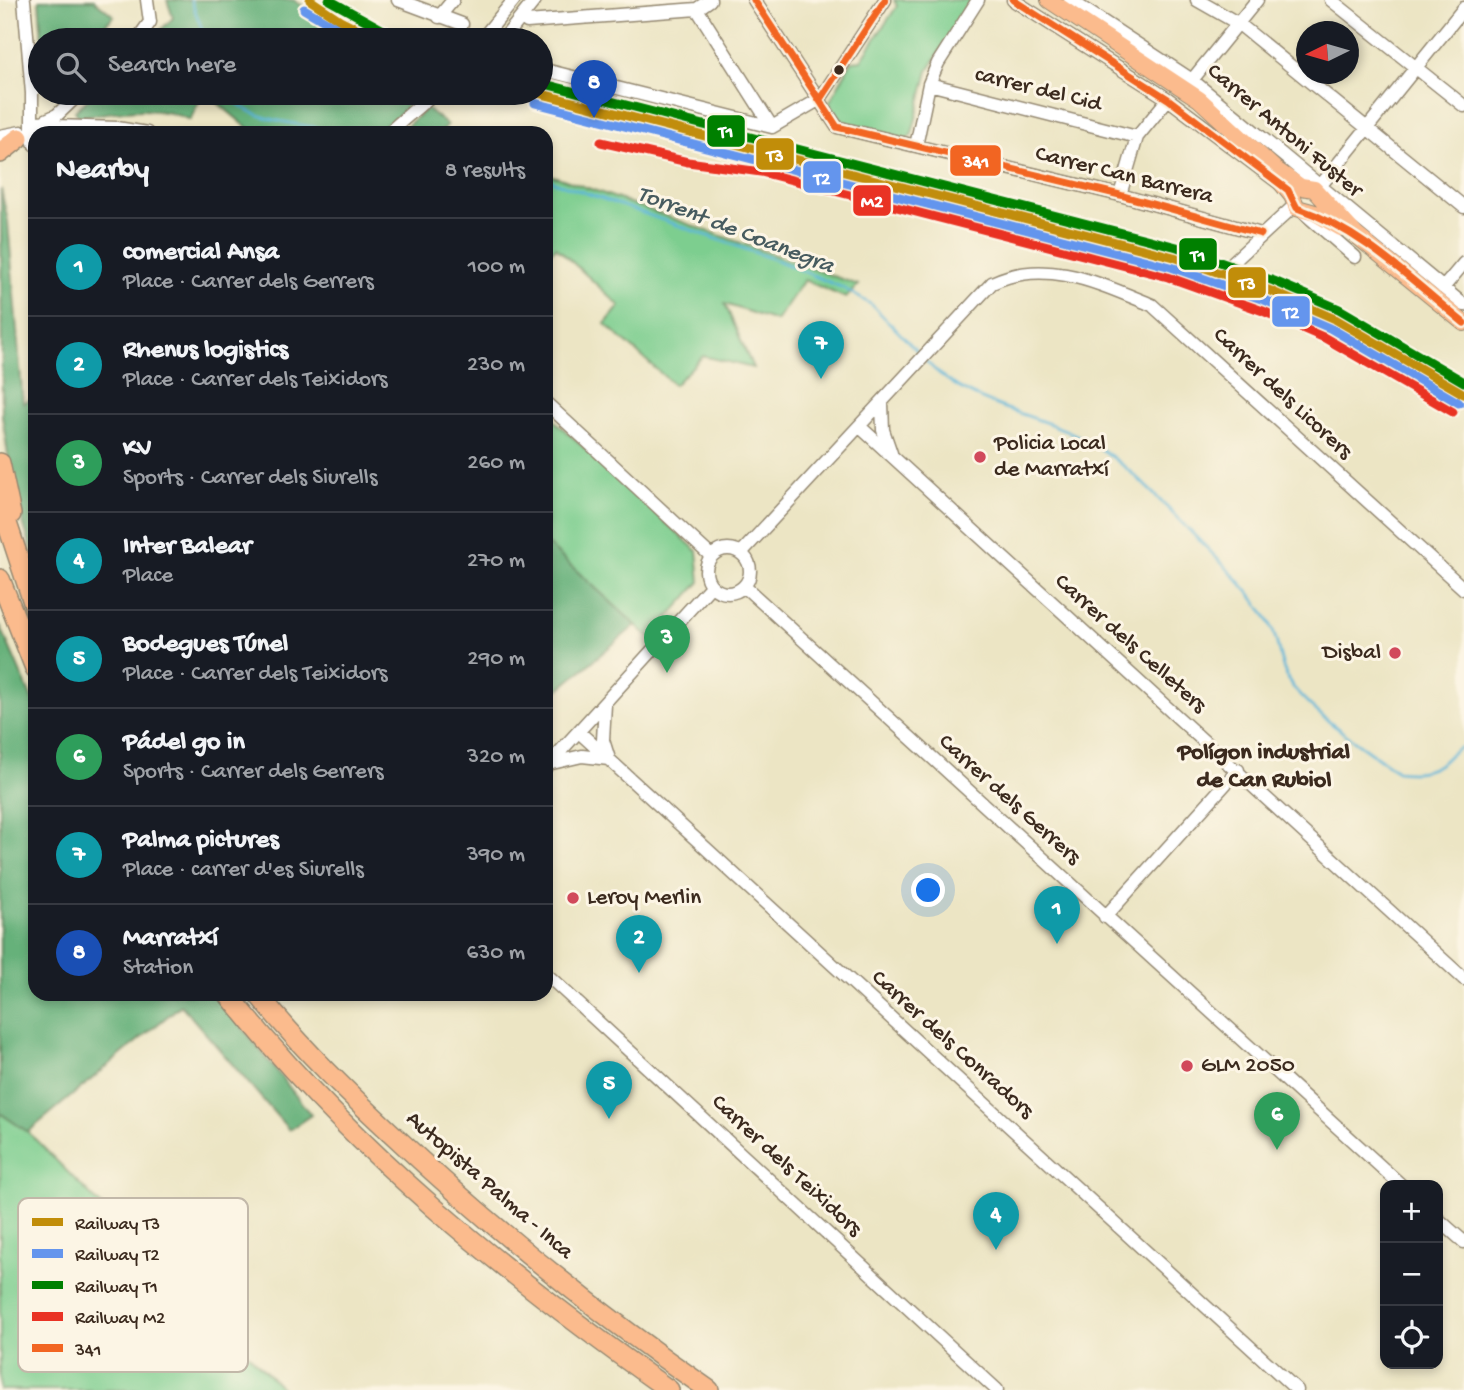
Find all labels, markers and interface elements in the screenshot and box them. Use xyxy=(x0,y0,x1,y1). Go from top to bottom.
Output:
north arrow xyxy=(1296,21,1359,84)
search box xyxy=(28,28,553,105)
icon: search xyxy=(52,48,90,86)
text: Search here xyxy=(108,51,236,82)
street label: Carrer Antoni Fuster xyxy=(1201,58,1369,205)
pin: 8 xyxy=(571,60,617,118)
street label: carrer del Cid xyxy=(972,61,1105,119)
unlabelled marker xyxy=(832,63,846,77)
line badge: T1 xyxy=(706,114,746,148)
text: T1 xyxy=(717,122,733,145)
line badge: T3 xyxy=(755,137,795,171)
street label: Carrer Can Barrera xyxy=(1032,141,1217,211)
line badge: 341 xyxy=(949,144,1002,177)
text: T3 xyxy=(764,146,784,169)
text: 341 xyxy=(962,152,989,175)
text: Nearby xyxy=(56,154,149,189)
text: 8 results xyxy=(445,158,525,185)
line badge: T2 xyxy=(802,160,842,194)
text: T2 xyxy=(812,169,831,192)
water label: Torrent de Coanegra xyxy=(633,180,839,282)
line badge: M2 xyxy=(852,184,892,217)
text: M2 xyxy=(861,192,884,215)
line badge: T1 xyxy=(1178,237,1218,271)
text: comercial Ansa xyxy=(123,238,279,269)
text: T1 xyxy=(1189,246,1205,269)
text: 1 xyxy=(74,254,84,281)
text: 100 m xyxy=(468,254,525,281)
line badge: T3 xyxy=(1227,266,1267,299)
text: Place · Carrer dels Gerrers xyxy=(123,269,374,296)
text: T3 xyxy=(1236,274,1256,297)
line badge: T2 xyxy=(1271,295,1311,328)
text: T2 xyxy=(1281,303,1300,326)
pin: 7 xyxy=(798,321,844,379)
street label: Carrer dels Licorers xyxy=(1207,322,1358,466)
text: Rhenus logistics xyxy=(123,336,288,367)
text: 2 xyxy=(73,352,85,379)
text: 230 m xyxy=(467,352,525,379)
text: Place · Carrer dels Teixidors xyxy=(123,367,387,394)
place label: Policia Local de Marratxí xyxy=(993,431,1110,484)
text: KV xyxy=(123,434,152,465)
marker: Policia Local de Marratxí xyxy=(972,449,988,465)
text: 3 xyxy=(73,450,85,477)
text: 260 m xyxy=(467,450,525,477)
text: Sports · Carrer dels Siurells xyxy=(123,465,377,492)
text: Inter Balear xyxy=(123,532,252,563)
text: 4 xyxy=(74,548,84,575)
text: 270 m xyxy=(467,548,525,575)
text: Place xyxy=(123,563,173,590)
street label: Carrer dels Celleters xyxy=(1048,569,1212,720)
pin: 3 xyxy=(644,615,690,673)
text: Bodegues Túnel xyxy=(123,630,288,661)
place label: Disbal xyxy=(1321,640,1381,667)
marker: Disbal xyxy=(1387,645,1403,661)
text: 5 xyxy=(73,646,85,673)
text: 290 m xyxy=(467,646,525,673)
text: Place · Carrer dels Teixidors xyxy=(123,661,387,688)
text: Pádel go in xyxy=(123,728,245,759)
street label: Carrer dels Gerrers xyxy=(932,729,1086,871)
district label: Polígon industrial de Can Rubiol xyxy=(1176,739,1350,796)
text: 6 xyxy=(73,744,85,771)
text: 320 m xyxy=(467,744,525,771)
text: Sports · Carrer dels Gerrers xyxy=(123,759,384,786)
text: Palma pictures xyxy=(123,826,279,857)
text: 7 xyxy=(73,842,85,869)
text: 390 m xyxy=(467,842,525,869)
text: Place · carrer d'es Siurells xyxy=(123,857,364,884)
your location xyxy=(911,873,945,907)
place label: Leroy Merlin xyxy=(587,885,701,912)
pin: 1 xyxy=(1034,886,1080,944)
marker: Leroy Merlin xyxy=(565,890,581,906)
pin: 2 xyxy=(616,915,662,973)
text: Marratxí xyxy=(123,924,218,955)
text: 8 xyxy=(73,940,85,967)
text: 630 m xyxy=(467,940,525,967)
text: Station xyxy=(123,955,193,982)
street label: Carrer dels Conradors xyxy=(865,965,1039,1126)
place label: GLM 2050 xyxy=(1201,1053,1295,1080)
marker: GLM 2050 xyxy=(1179,1058,1195,1074)
pin: 5 xyxy=(586,1061,632,1119)
street label: Carrer dels Teixidors xyxy=(705,1089,867,1243)
pin: 6 xyxy=(1254,1092,1300,1150)
street label: Autopista Palma - Inca xyxy=(400,1106,579,1267)
map controls xyxy=(1380,1180,1443,1369)
button: + xyxy=(1380,1180,1443,1243)
pin: 4 xyxy=(973,1192,1019,1250)
legend xyxy=(18,1198,248,1372)
text: Railway T3 xyxy=(75,1214,160,1237)
button: − xyxy=(1380,1243,1443,1306)
text: Railway T2 xyxy=(75,1245,160,1268)
text: Railway T1 xyxy=(75,1277,158,1300)
button: locate xyxy=(1380,1306,1443,1369)
text: Railway M2 xyxy=(75,1308,165,1331)
text: 341 xyxy=(74,1340,102,1363)

